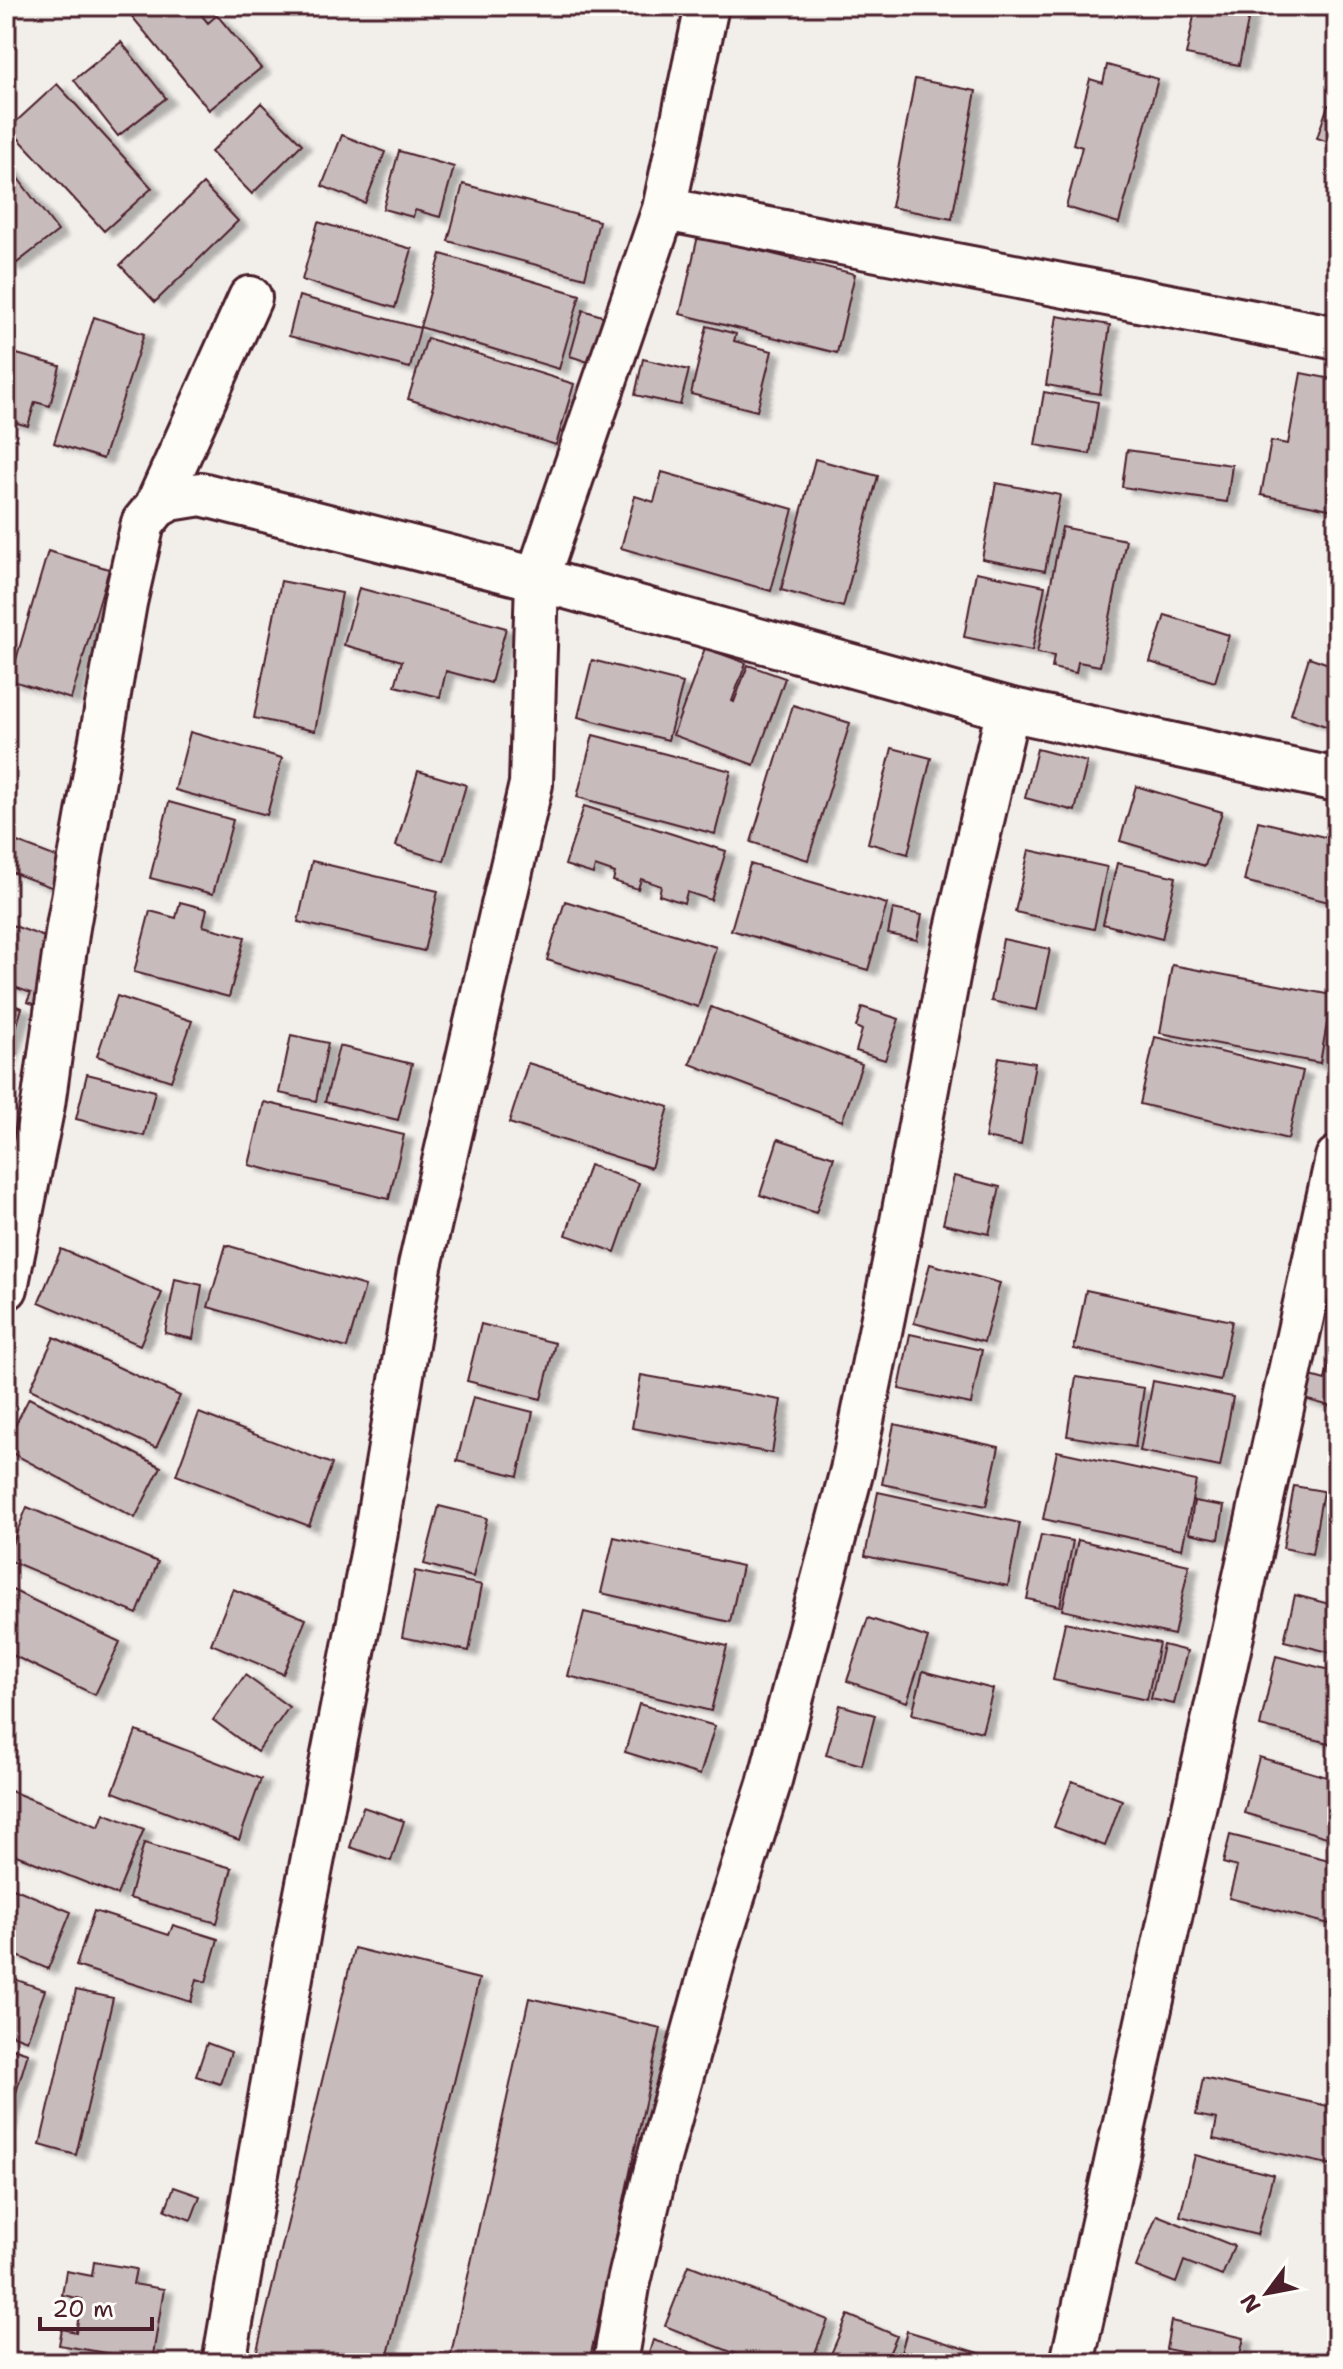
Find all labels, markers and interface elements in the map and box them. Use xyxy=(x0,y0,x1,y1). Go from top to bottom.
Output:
north arrow xyxy=(1227,2253,1307,2333)
scale bar xyxy=(40,2281,152,2331)
text: N xyxy=(1234,2288,1267,2318)
text: 20 m xyxy=(52,2293,114,2325)

